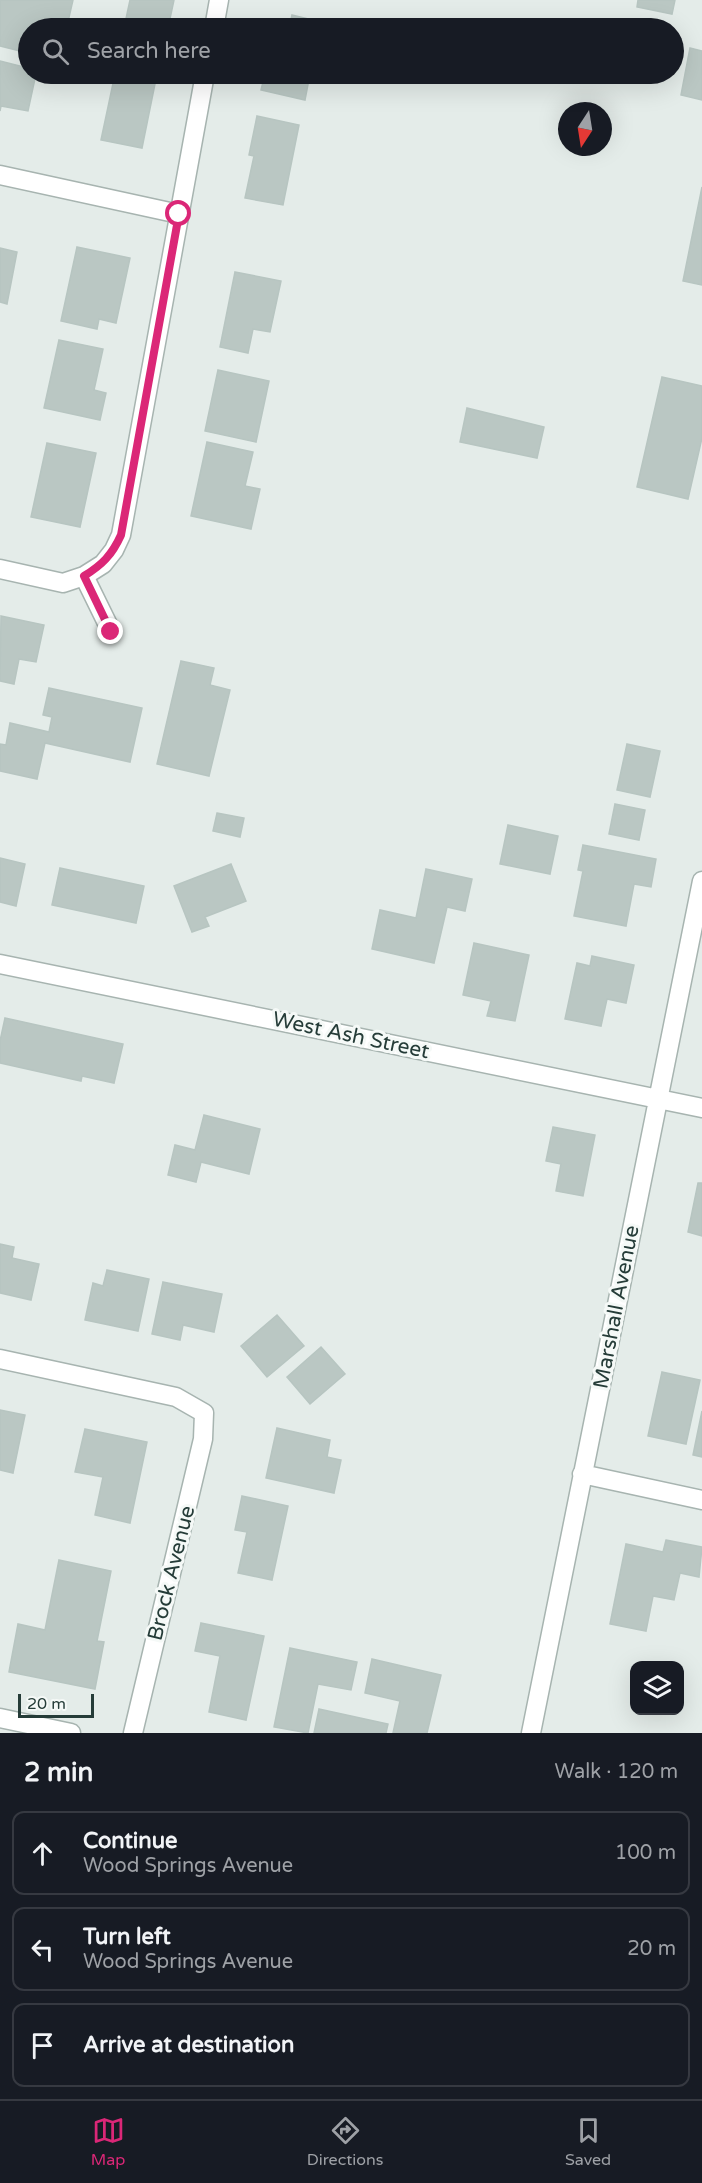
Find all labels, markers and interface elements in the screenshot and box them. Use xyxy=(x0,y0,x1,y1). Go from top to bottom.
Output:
search box xyxy=(18,18,684,84)
icon: search xyxy=(39,35,72,68)
text: Search here xyxy=(87,38,211,64)
north arrow xyxy=(558,102,612,156)
route start xyxy=(165,200,191,226)
route end xyxy=(97,618,123,644)
street label: West Ash Street xyxy=(270,1007,432,1064)
street label: Marshall Avenue xyxy=(588,1223,645,1391)
street label: Brock Avenue xyxy=(143,1503,200,1643)
map controls xyxy=(630,1661,684,1715)
button: layers xyxy=(630,1661,684,1715)
scale bar xyxy=(18,1691,94,1718)
text: 20 m xyxy=(27,1694,66,1714)
text: 2 min xyxy=(24,1757,93,1788)
text: Walk · 120 m xyxy=(555,1760,678,1784)
text: Continue xyxy=(83,1828,178,1854)
icon: ahead xyxy=(26,1837,59,1870)
text: 100 m xyxy=(615,1841,676,1865)
text: Wood Springs Avenue xyxy=(83,1854,293,1878)
text: Turn left xyxy=(83,1924,171,1950)
icon: left xyxy=(26,1933,59,1966)
text: 20 m xyxy=(627,1937,676,1961)
text: Wood Springs Avenue xyxy=(83,1950,293,1974)
icon: arrive xyxy=(26,2029,59,2062)
text: Arrive at destination xyxy=(83,2032,294,2058)
tab: Map xyxy=(91,2114,125,2170)
tab: Directions xyxy=(307,2114,383,2170)
tab: Saved xyxy=(565,2114,611,2170)

